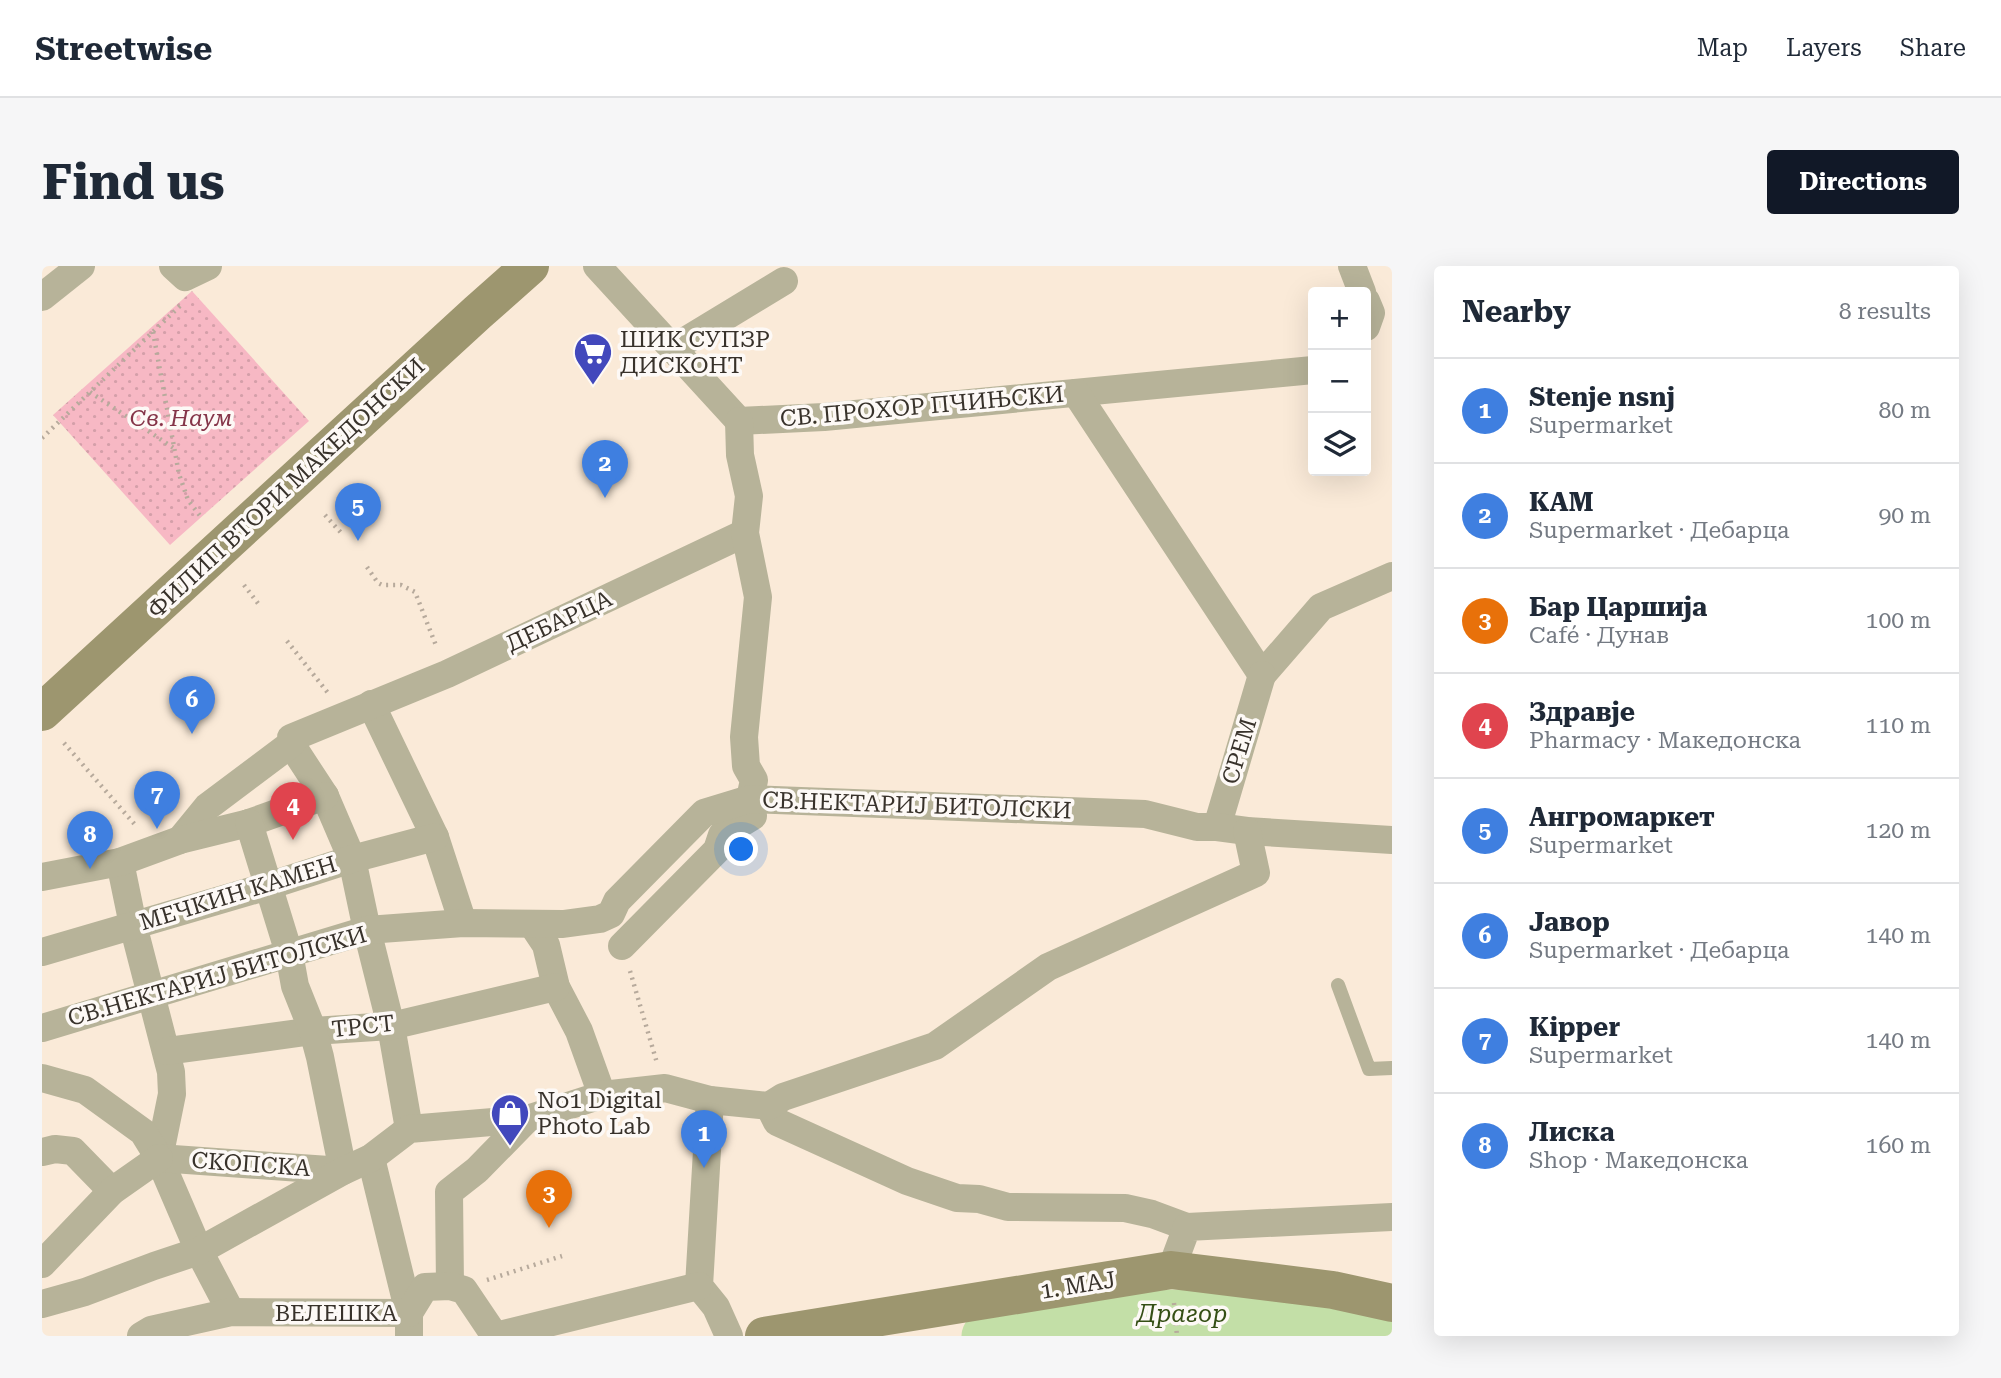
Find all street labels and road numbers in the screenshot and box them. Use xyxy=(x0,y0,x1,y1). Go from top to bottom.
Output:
street label: ФИЛИП ВТОРИ МАКЕДОНСКИ xyxy=(142,353,430,624)
street label: СВ. ПРОХОР ПЧИЊСКИ xyxy=(779,381,1065,432)
street label: ДЕБАРЦА xyxy=(502,585,616,658)
street label: СРЕМ xyxy=(1217,715,1262,788)
street label: СВ.НЕКТАРИЈ БИТОЛСКИ xyxy=(762,787,1072,824)
street label: МЕЧКИН КАМЕН xyxy=(136,851,340,936)
street label: СВ.НЕКТАРИЈ БИТОЛСКИ xyxy=(65,921,370,1032)
street label: ТРСТ xyxy=(330,1010,396,1043)
street label: СКОПСКА xyxy=(191,1147,311,1182)
street label: 1. МАЈ xyxy=(1038,1266,1118,1305)
street label: ВЕЛЕШКА xyxy=(275,1300,397,1327)

